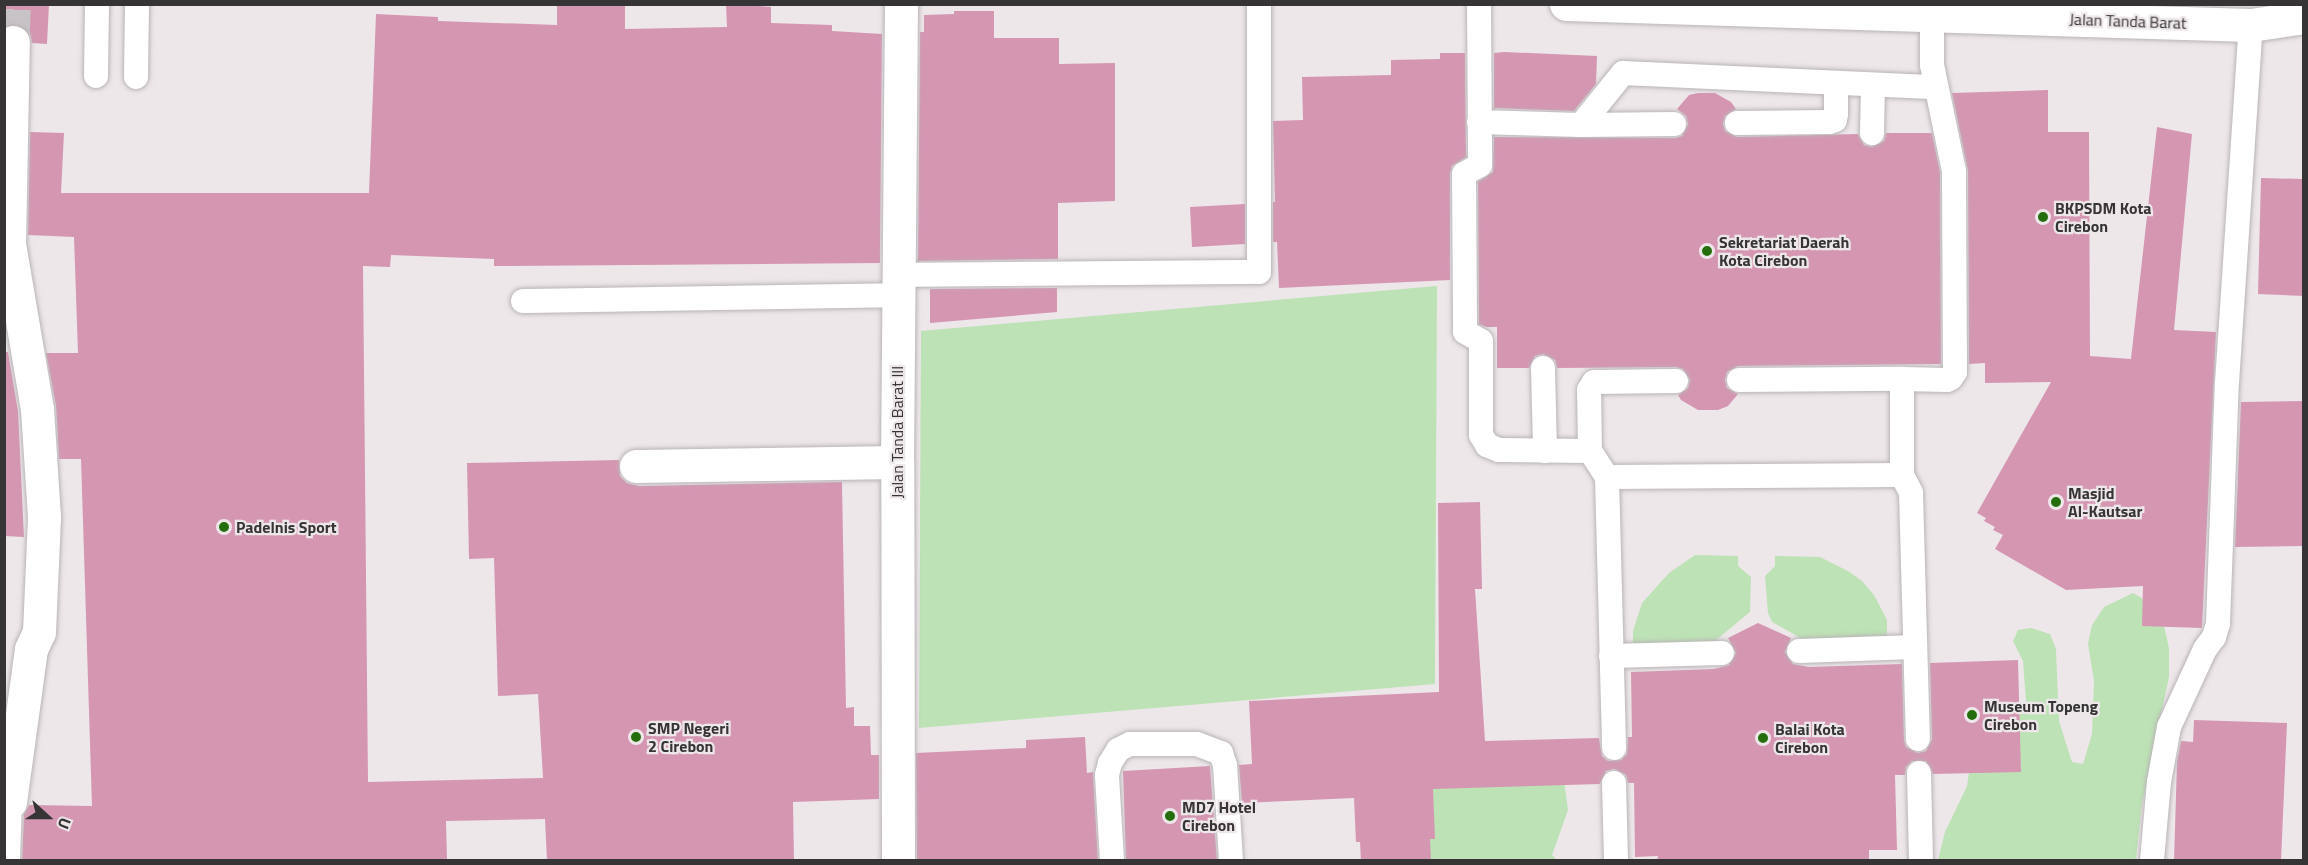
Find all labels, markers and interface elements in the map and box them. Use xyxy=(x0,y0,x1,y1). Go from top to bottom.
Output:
street label: Jalan Tanda Barat xyxy=(2069,9,2187,33)
place label: BKPSDM Kota Cirebon xyxy=(2055,198,2152,236)
marker: BKPSDM Kota Cirebon xyxy=(2036,210,2050,224)
place label: Sekretariat Daerah Kota Cirebon xyxy=(1719,232,1849,270)
marker: Sekretariat Daerah Kota Cirebon xyxy=(1700,244,1714,258)
street label: Jalan Tanda Barat III xyxy=(887,366,907,498)
place label: Masjid Al-Kautsar xyxy=(2068,483,2142,521)
marker: Masjid Al-Kautsar xyxy=(2049,495,2063,509)
place label: Padelnis Sport xyxy=(236,517,337,537)
marker: Padelnis Sport xyxy=(217,520,231,534)
place label: Museum Topeng Cirebon xyxy=(1984,696,2098,734)
marker: Museum Topeng Cirebon xyxy=(1965,708,1979,722)
place label: SMP Negeri 2 Cirebon xyxy=(648,718,729,756)
place label: Balai Kota Cirebon xyxy=(1775,719,1845,757)
marker: SMP Negeri 2 Cirebon xyxy=(629,730,643,744)
marker: Balai Kota Cirebon xyxy=(1756,731,1770,745)
north arrow xyxy=(18,787,78,847)
place label: MD7 Hotel Cirebon xyxy=(1182,797,1256,835)
marker: MD7 Hotel Cirebon xyxy=(1163,809,1177,823)
text: U xyxy=(52,814,78,833)

